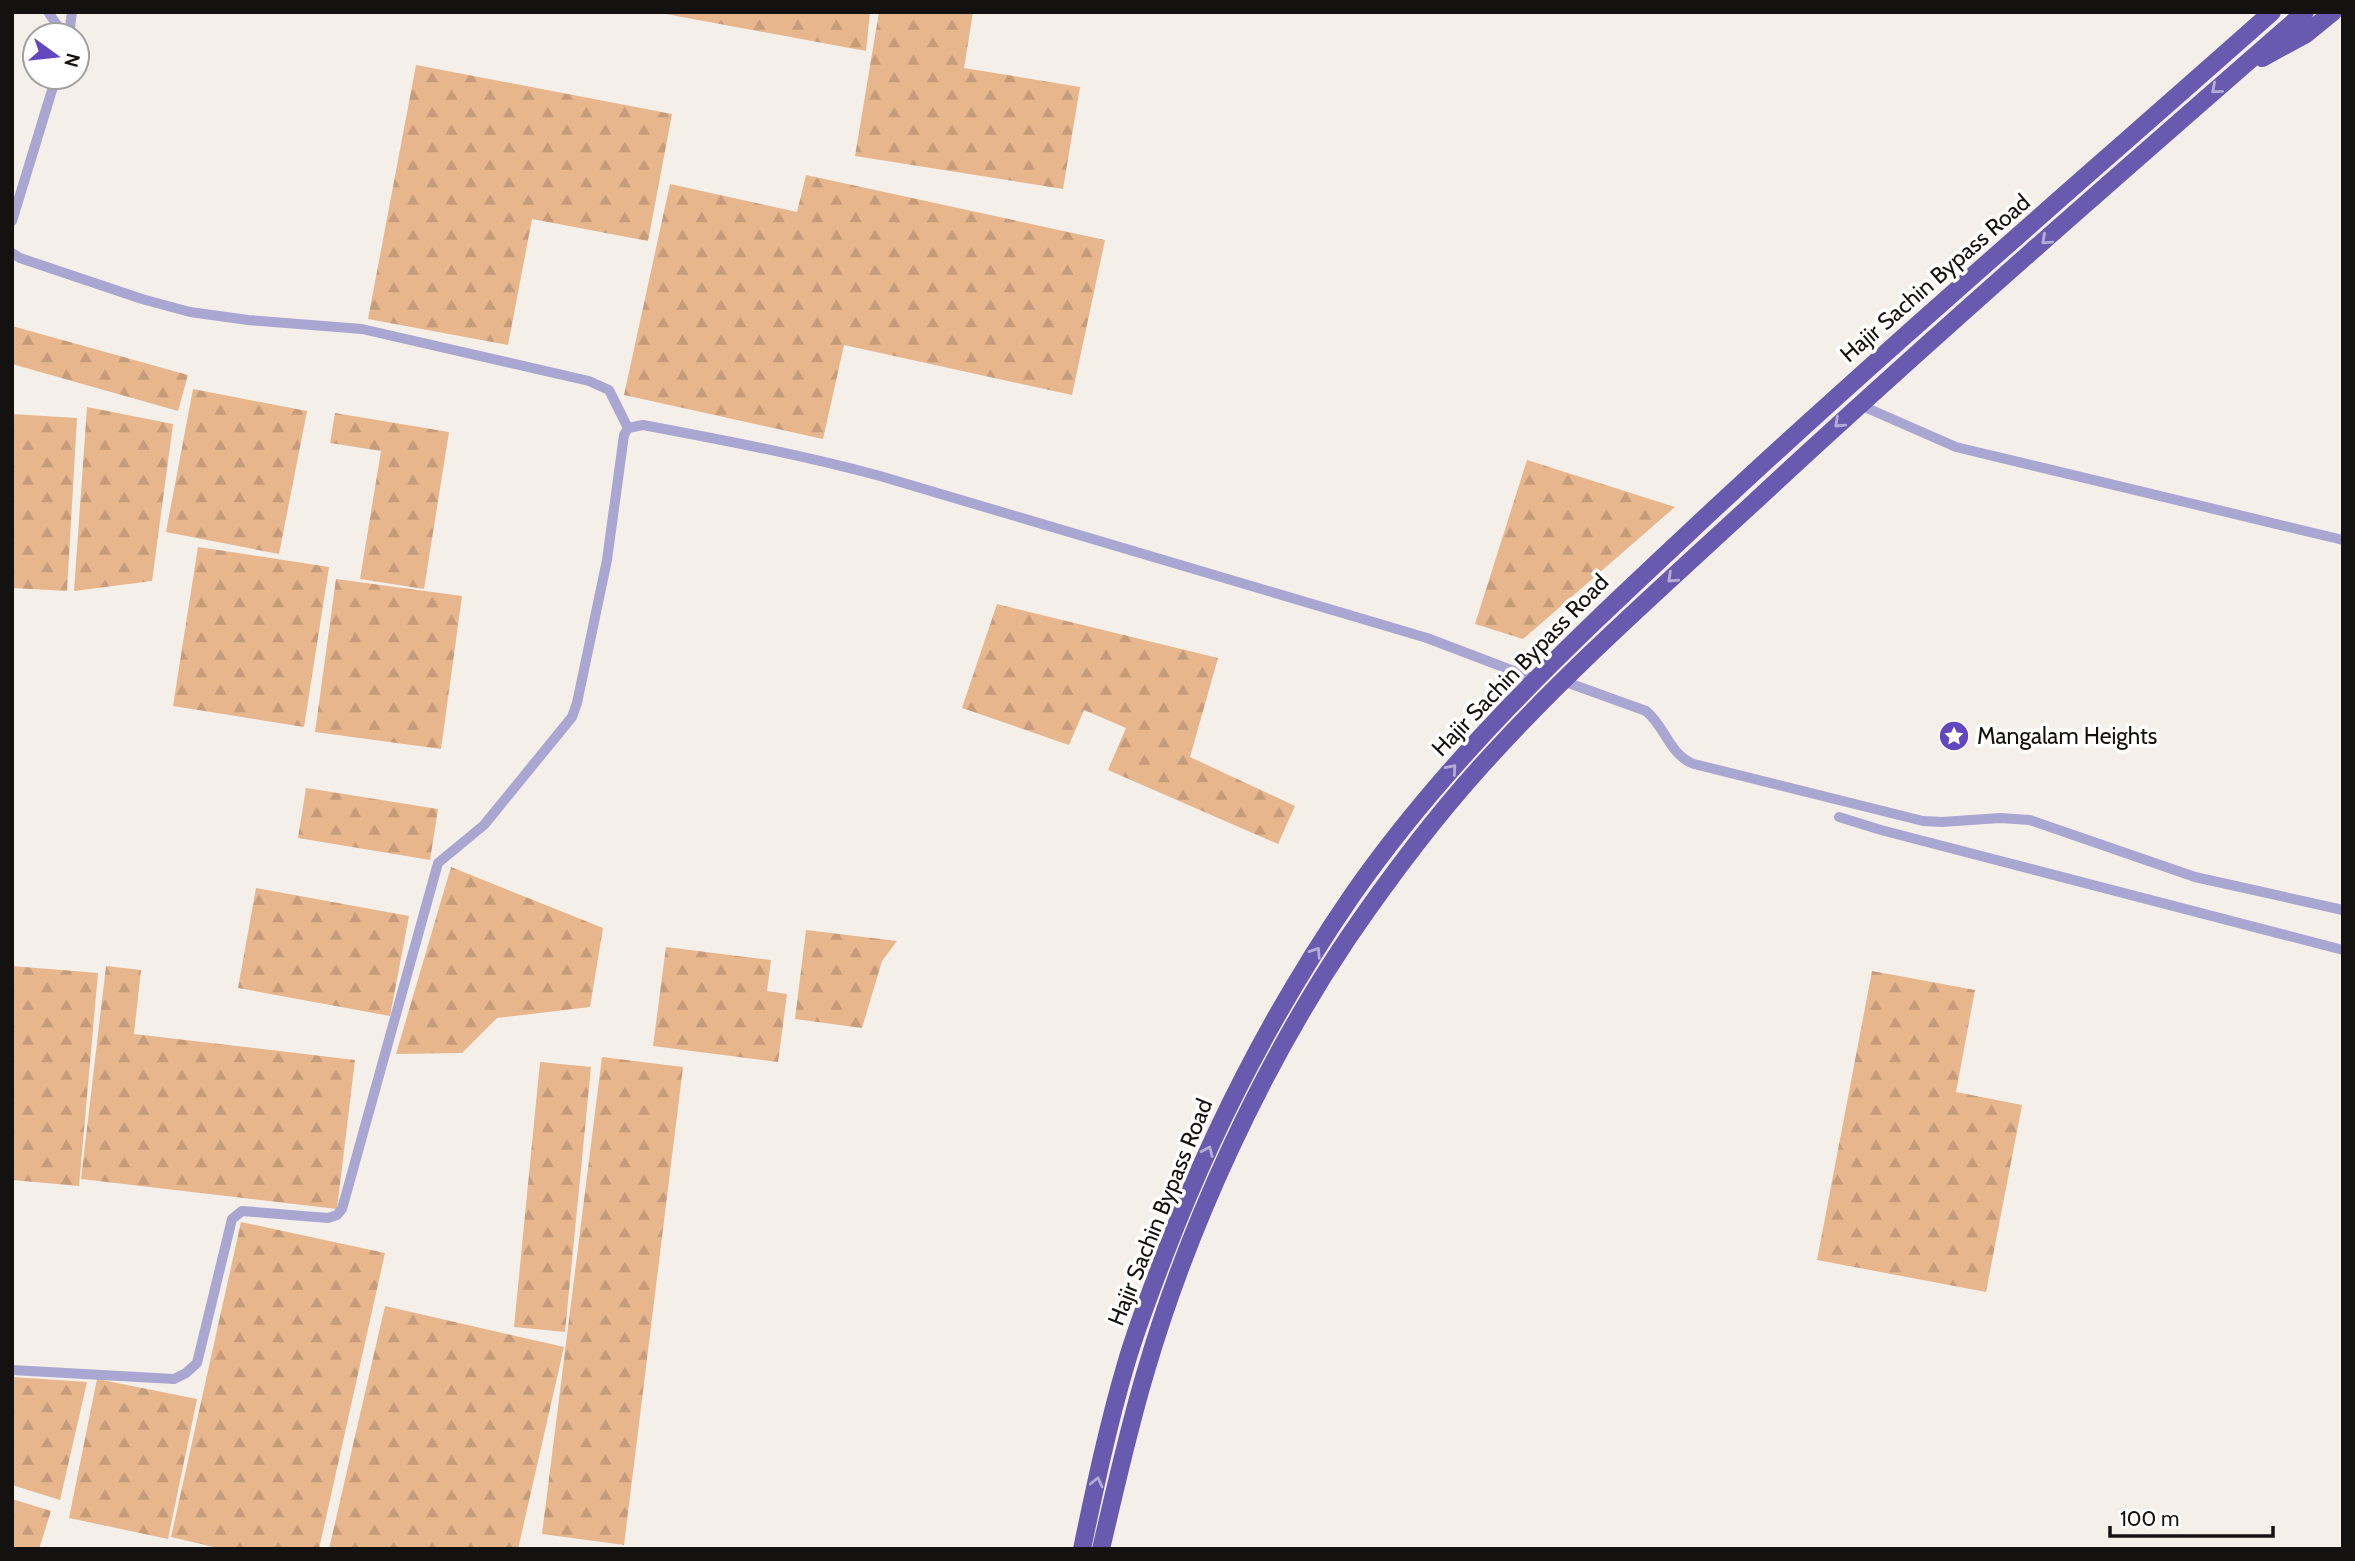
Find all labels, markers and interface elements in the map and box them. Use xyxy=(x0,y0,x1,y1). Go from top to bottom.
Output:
north arrow xyxy=(21,21,91,91)
text: N xyxy=(59,51,85,70)
one-way arrow xyxy=(2212,81,2225,94)
street label: Hajir Sachin Bypass Road xyxy=(1834,188,2036,368)
one-way arrow xyxy=(2041,232,2054,244)
one-way arrow xyxy=(1834,415,1847,428)
street label: Hajir Sachin Bypass Road xyxy=(1426,568,1614,762)
one-way arrow xyxy=(1667,570,1680,582)
place icon: Mangalam Heights xyxy=(1937,719,1971,753)
place label: Mangalam Heights xyxy=(1977,722,2157,750)
one-way arrow xyxy=(1444,764,1456,777)
one-way arrow xyxy=(1308,946,1321,959)
street label: Hajir Sachin Bypass Road xyxy=(1102,1094,1218,1330)
one-way arrow xyxy=(1200,1146,1214,1158)
one-way arrow xyxy=(1088,1476,1103,1488)
scale bar xyxy=(2110,1494,2273,1538)
text: 100 m xyxy=(2120,1506,2179,1531)

